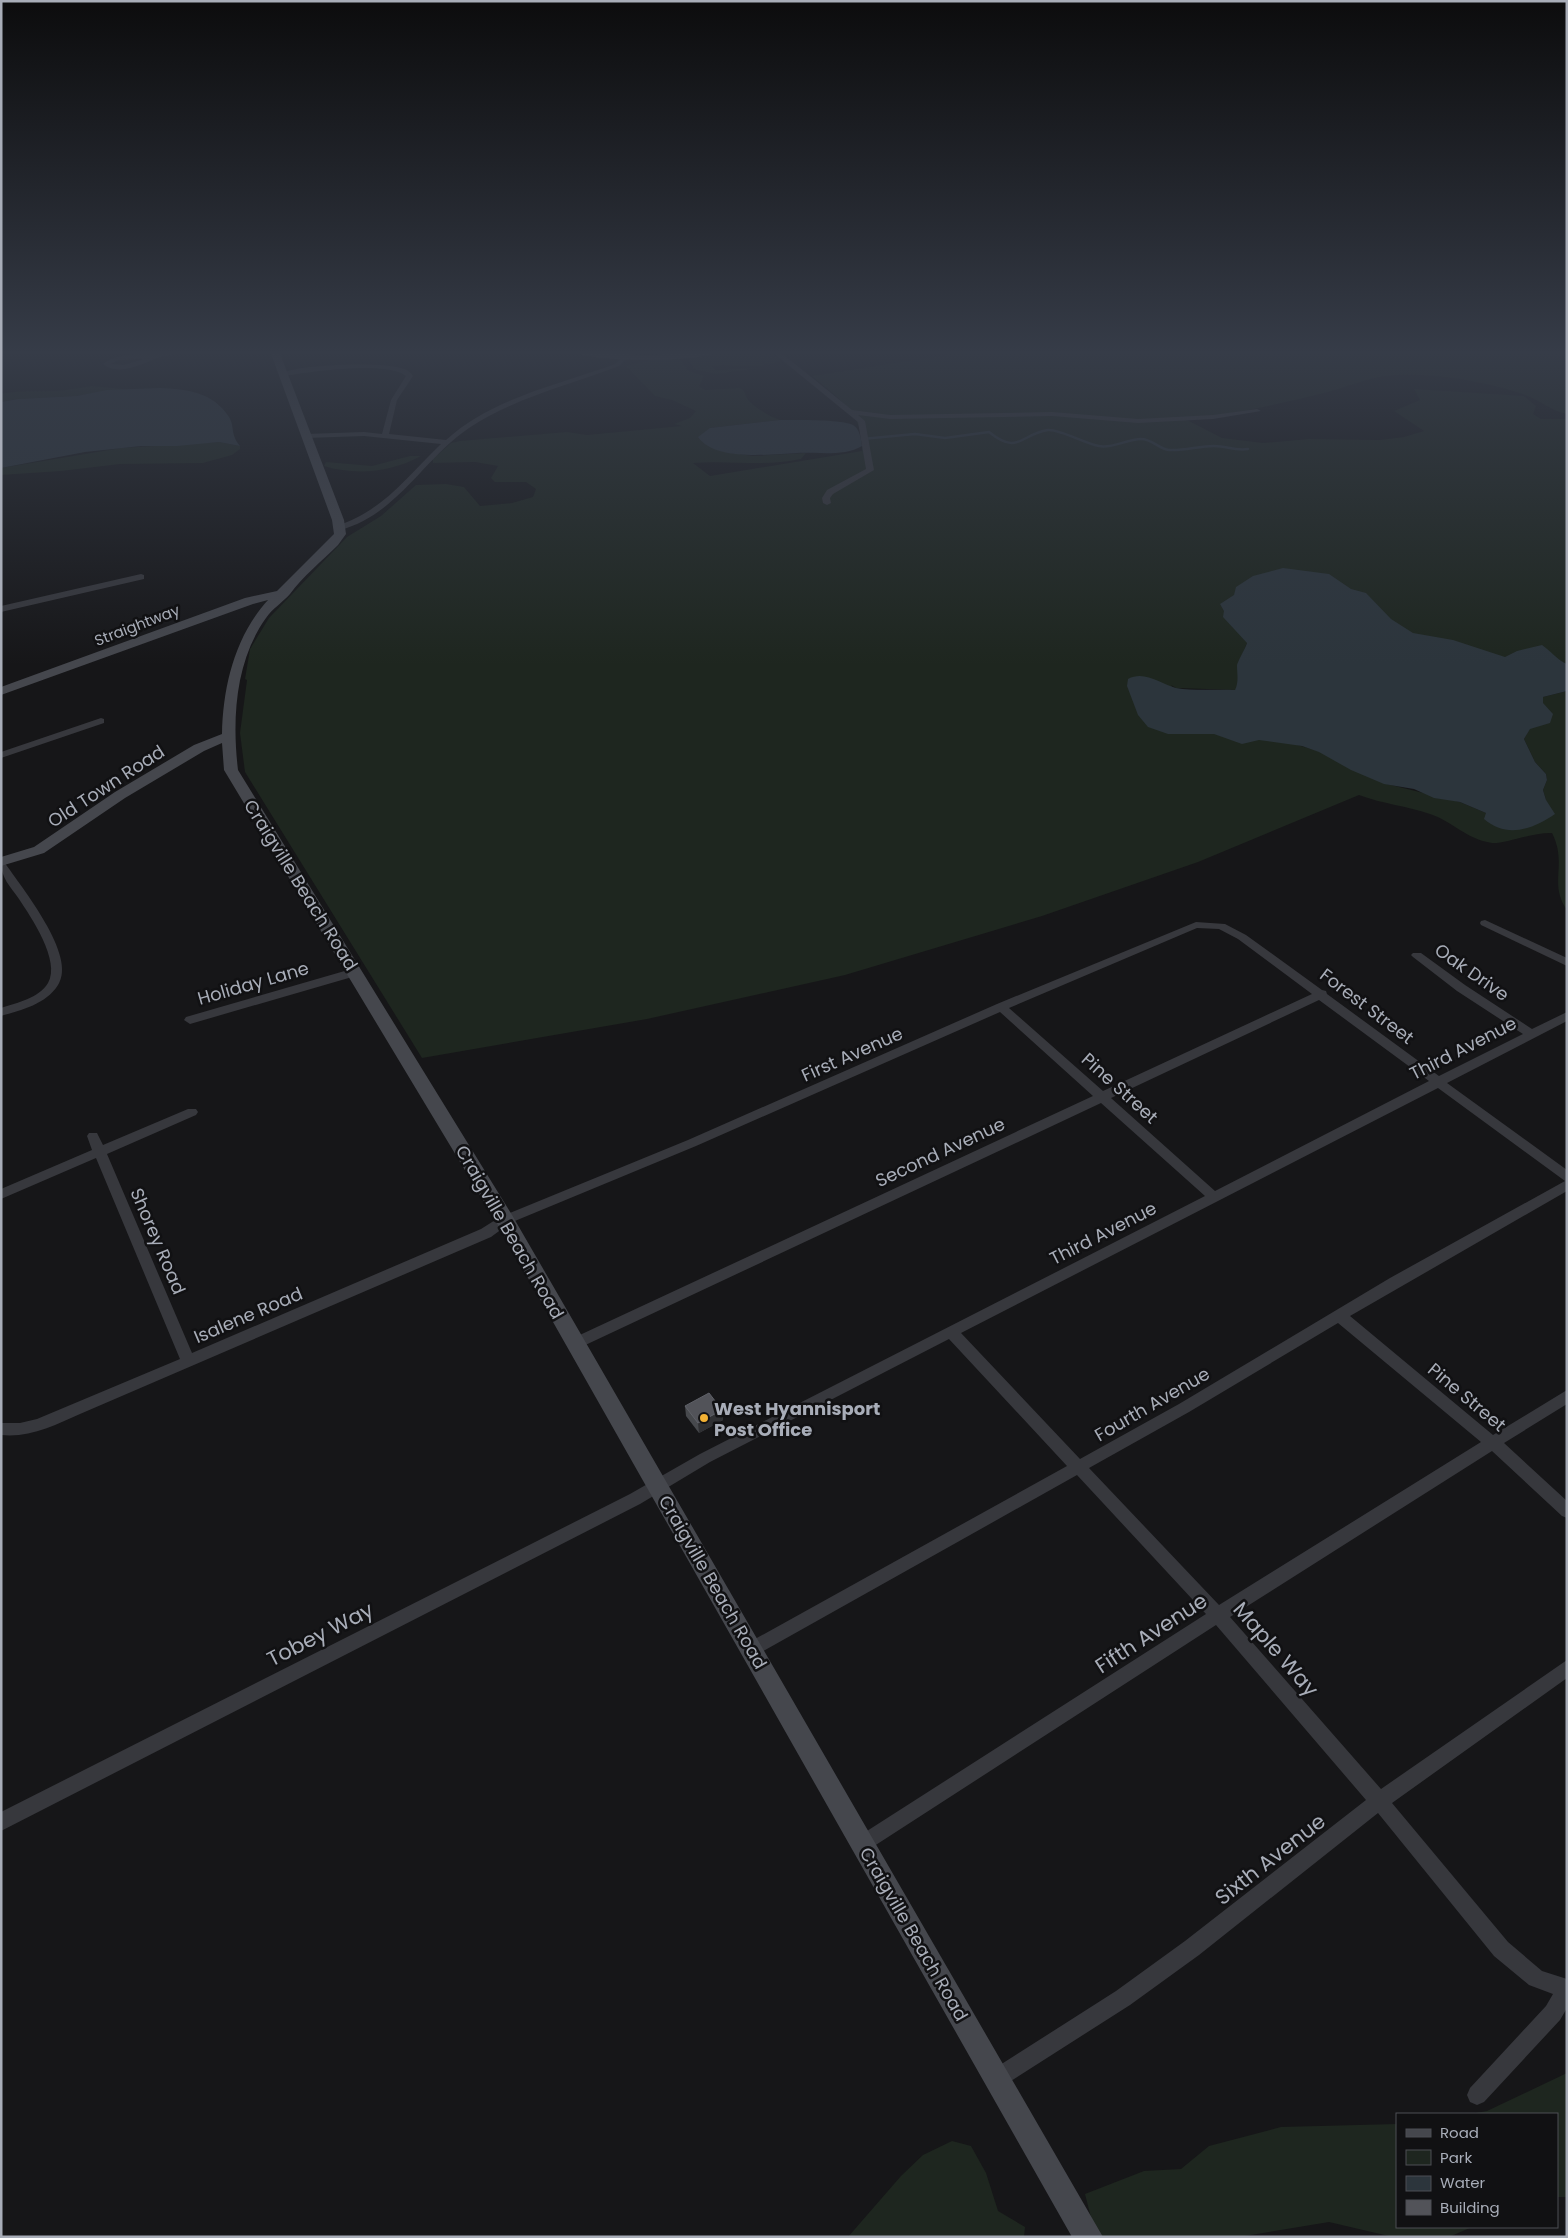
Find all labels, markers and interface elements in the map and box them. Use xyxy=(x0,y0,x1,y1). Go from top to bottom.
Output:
street label: Straightway xyxy=(91,599,183,651)
street label: Old Town Road xyxy=(43,739,169,833)
street label: Craigville Beach Road xyxy=(238,795,364,975)
street label: Oak Drive xyxy=(1430,937,1514,1007)
street label: Holiday Lane xyxy=(194,955,312,1011)
street label: Forest Street xyxy=(1315,962,1419,1050)
street label: Third Avenue xyxy=(1405,1010,1521,1086)
street label: First Avenue xyxy=(797,1021,907,1087)
street label: Pine Street xyxy=(1076,1047,1164,1129)
street label: Second Avenue xyxy=(871,1111,1009,1193)
street label: Craigville Beach Road xyxy=(450,1140,570,1324)
street label: Shorey Road xyxy=(124,1184,192,1298)
street label: Third Avenue xyxy=(1045,1195,1161,1271)
street label: Isalene Road xyxy=(190,1281,306,1349)
street label: Pine Street xyxy=(1423,1357,1511,1437)
street label: Fourth Avenue xyxy=(1090,1361,1214,1447)
place label: West Hyannisport Post Office xyxy=(714,1396,880,1442)
marker: West Hyannisport Post Office xyxy=(698,1412,710,1424)
street label: Craigville Beach Road xyxy=(653,1490,773,1674)
street label: Fifth Avenue xyxy=(1089,1586,1213,1680)
street label: Tobey Way xyxy=(262,1595,378,1673)
street label: Maple Way xyxy=(1227,1595,1325,1703)
street label: Sixth Avenue xyxy=(1209,1807,1331,1911)
street label: Craigville Beach Road xyxy=(854,1842,974,2026)
legend xyxy=(1396,2113,1558,2228)
text: Road xyxy=(1440,2122,1479,2143)
text: Park xyxy=(1440,2147,1472,2168)
text: Water xyxy=(1440,2172,1486,2193)
text: Building xyxy=(1440,2197,1500,2218)

